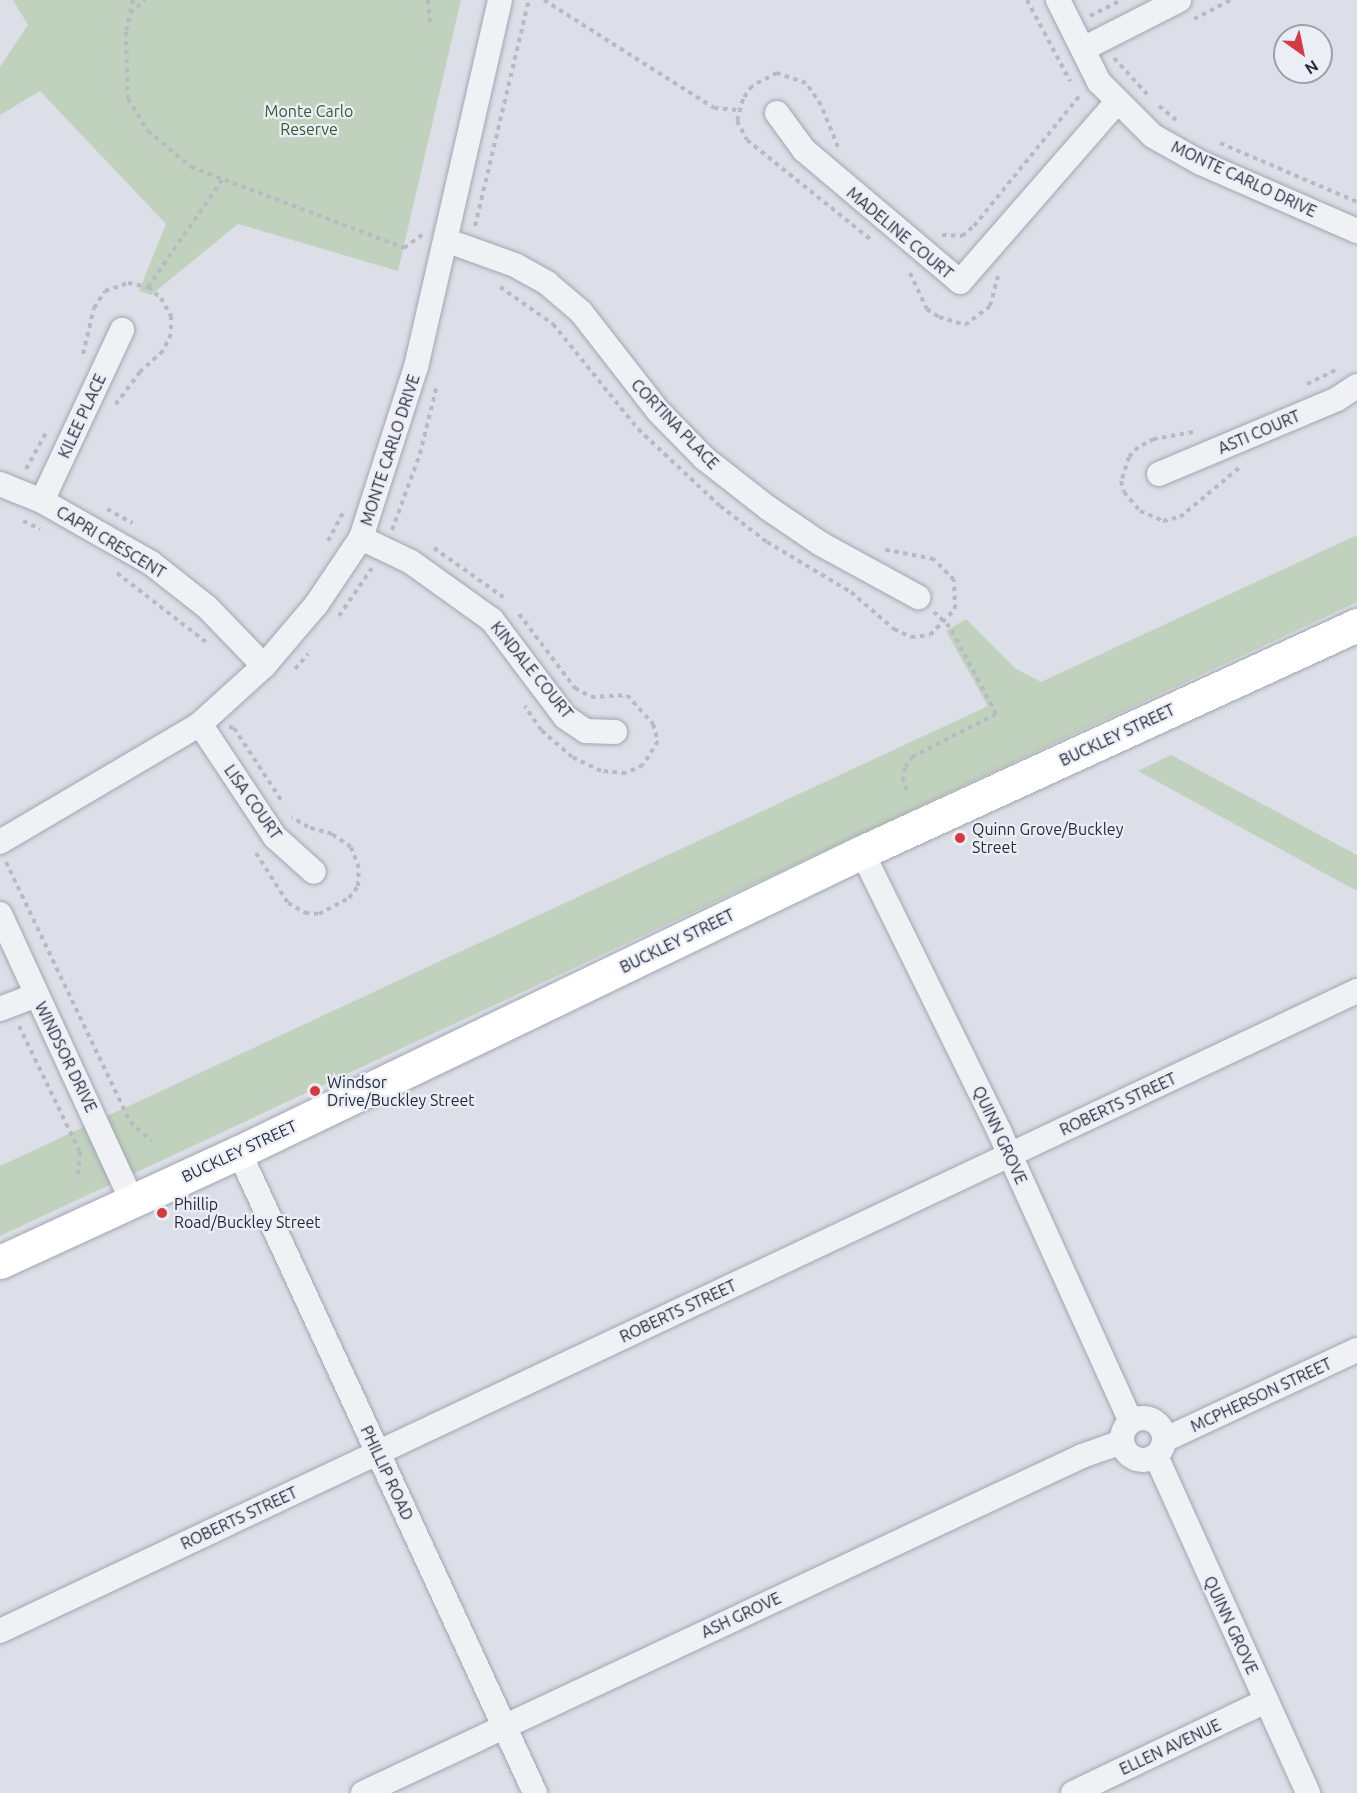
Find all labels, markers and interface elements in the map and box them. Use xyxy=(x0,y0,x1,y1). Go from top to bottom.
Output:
north arrow xyxy=(1273,24,1333,84)
text: N xyxy=(1302,57,1322,78)
park label: Monte Carlo Reserve xyxy=(265,101,353,139)
street label: MONTE CARLO DRIVE xyxy=(1168,137,1320,221)
street label: MADELINE COURT xyxy=(843,183,957,283)
street label: KILEE PLACE xyxy=(54,371,110,461)
street label: MONTE CARLO DRIVE xyxy=(356,372,424,528)
street label: CORTINA PLACE xyxy=(627,375,723,473)
street label: ASTI COURT xyxy=(1215,406,1303,458)
street label: CAPRI CRESCENT xyxy=(53,502,169,582)
street label: KINDALE COURT xyxy=(487,618,577,722)
street label: BUCKLEY STREET xyxy=(1056,700,1178,770)
street label: LISA COURT xyxy=(220,761,286,843)
place label: Quinn Grove/Buckley Street xyxy=(972,819,1123,857)
marker: Quinn Grove/Buckley Street xyxy=(953,831,967,845)
street label: BUCKLEY STREET xyxy=(617,905,737,977)
street label: WINDSOR DRIVE xyxy=(31,999,101,1115)
street label: ROBERTS STREET xyxy=(1057,1069,1179,1139)
place label: Windsor Drive/Buckley Street xyxy=(327,1072,475,1110)
street label: QUINN GROVE xyxy=(969,1083,1031,1187)
marker: Windsor Drive/Buckley Street xyxy=(308,1084,322,1098)
street label: BUCKLEY STREET xyxy=(178,1116,300,1186)
place label: Phillip Road/Buckley Street xyxy=(174,1194,321,1232)
marker: Phillip Road/Buckley Street xyxy=(155,1206,169,1220)
street label: ROBERTS STREET xyxy=(617,1276,739,1346)
street label: MCPHERSON STREET xyxy=(1187,1354,1335,1436)
street label: PHILLIP ROAD xyxy=(357,1423,417,1523)
street label: ROBERTS STREET xyxy=(178,1483,300,1553)
street label: QUINN GROVE xyxy=(1200,1573,1262,1677)
street label: ASH GROVE xyxy=(698,1588,784,1642)
street label: ELLEN AVENUE xyxy=(1116,1715,1224,1779)

